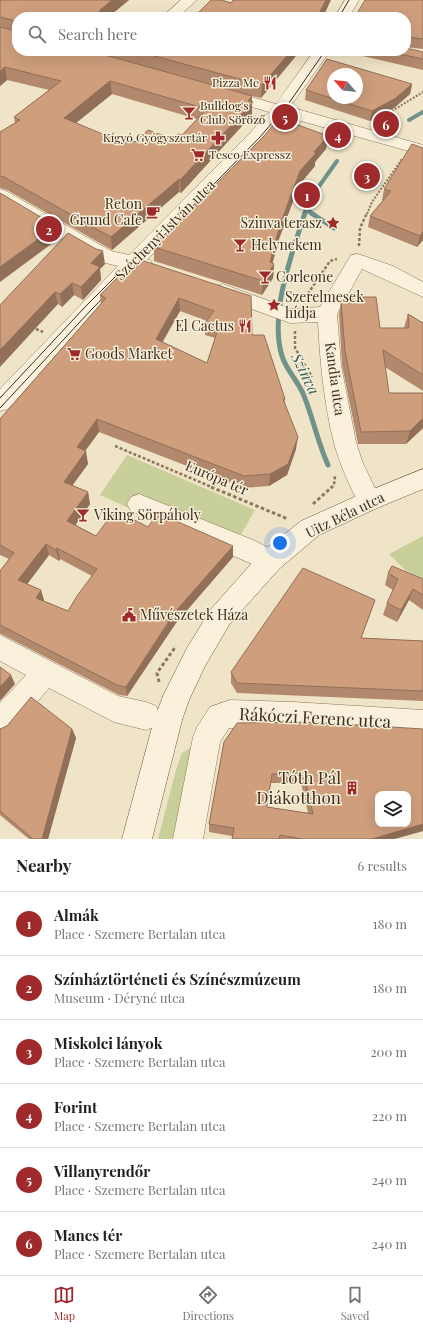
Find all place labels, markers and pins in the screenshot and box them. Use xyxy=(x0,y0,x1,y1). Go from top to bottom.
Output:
place label: Pizza Me xyxy=(212,74,259,90)
restaurant icon: Pizza Me xyxy=(262,75,278,91)
place label: Bulldog's Club Söröző xyxy=(200,97,266,127)
pin: 5 xyxy=(272,102,298,132)
bar icon: Bulldog's Club Söröző xyxy=(181,105,197,121)
pin: 6 xyxy=(373,109,399,139)
pin: 4 xyxy=(325,120,351,150)
place label: Kígyó Gyógyszertár xyxy=(103,129,208,145)
pharmacy icon: Kígyó Gyógyszertár xyxy=(210,130,226,146)
place label: Tesco Expressz xyxy=(209,146,291,162)
supermarket icon: Tesco Expressz xyxy=(190,147,206,163)
pin: 3 xyxy=(354,161,380,191)
pin: 1 xyxy=(294,180,320,210)
place label: Reton Grund Cafe xyxy=(70,194,143,229)
cafe icon: Reton Grund Cafe xyxy=(145,204,161,220)
place label: Szinva terasz xyxy=(240,213,322,232)
pin: 2 xyxy=(36,214,62,244)
place icon: Szinva terasz xyxy=(325,215,341,231)
place label: Helynekem xyxy=(251,235,322,254)
bar icon: Helynekem xyxy=(232,237,248,253)
place label: Corleone xyxy=(276,267,333,286)
bar icon: Corleone xyxy=(257,269,273,285)
place label: Szerelmesek hídja xyxy=(285,287,364,322)
place icon: Szerelmesek hídja xyxy=(266,297,282,313)
place label: El Cactus xyxy=(175,316,234,335)
restaurant icon: El Cactus xyxy=(237,318,253,334)
place label: Goods Market xyxy=(85,344,174,363)
supermarket icon: Goods Market xyxy=(66,346,82,362)
place label: Viking Sörpáholy xyxy=(93,505,201,524)
bar icon: Viking Sörpáholy xyxy=(75,507,91,523)
place label: Művészetek Háza xyxy=(140,605,248,624)
public building icon: Művészetek Háza xyxy=(121,607,137,623)
place label: Tóth Pál Diákotthon xyxy=(256,766,341,808)
building icon: Tóth Pál Diákotthon xyxy=(344,780,360,796)

